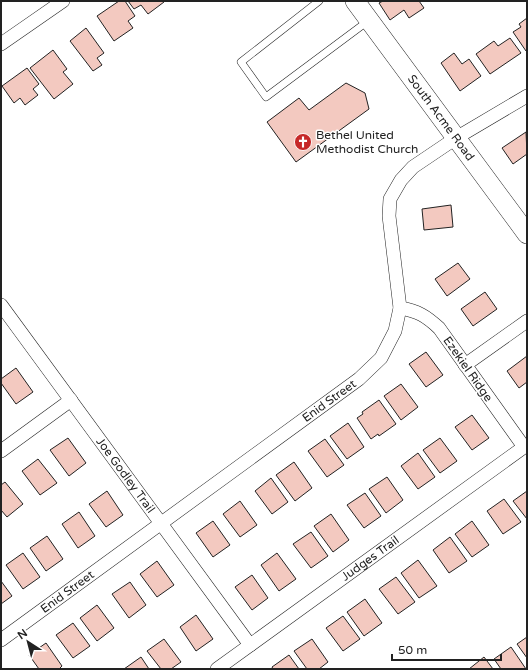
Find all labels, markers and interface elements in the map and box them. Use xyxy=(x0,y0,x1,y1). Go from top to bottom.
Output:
street label: South Acme Road xyxy=(405,72,477,163)
place label: Bethel United Methodist Church xyxy=(316,128,418,156)
church icon: Bethel United Methodist Church xyxy=(293,132,313,152)
street label: Ezekiel Ridge xyxy=(440,334,496,404)
street label: Enid Street xyxy=(300,376,359,425)
street label: Joe Godley Trail xyxy=(93,435,158,516)
street label: Judges Trail xyxy=(339,533,402,584)
street label: Enid Street xyxy=(38,567,97,616)
north arrow xyxy=(8,622,48,662)
text: N xyxy=(15,626,30,642)
scale bar xyxy=(392,636,501,662)
text: 50 m xyxy=(398,643,427,657)

